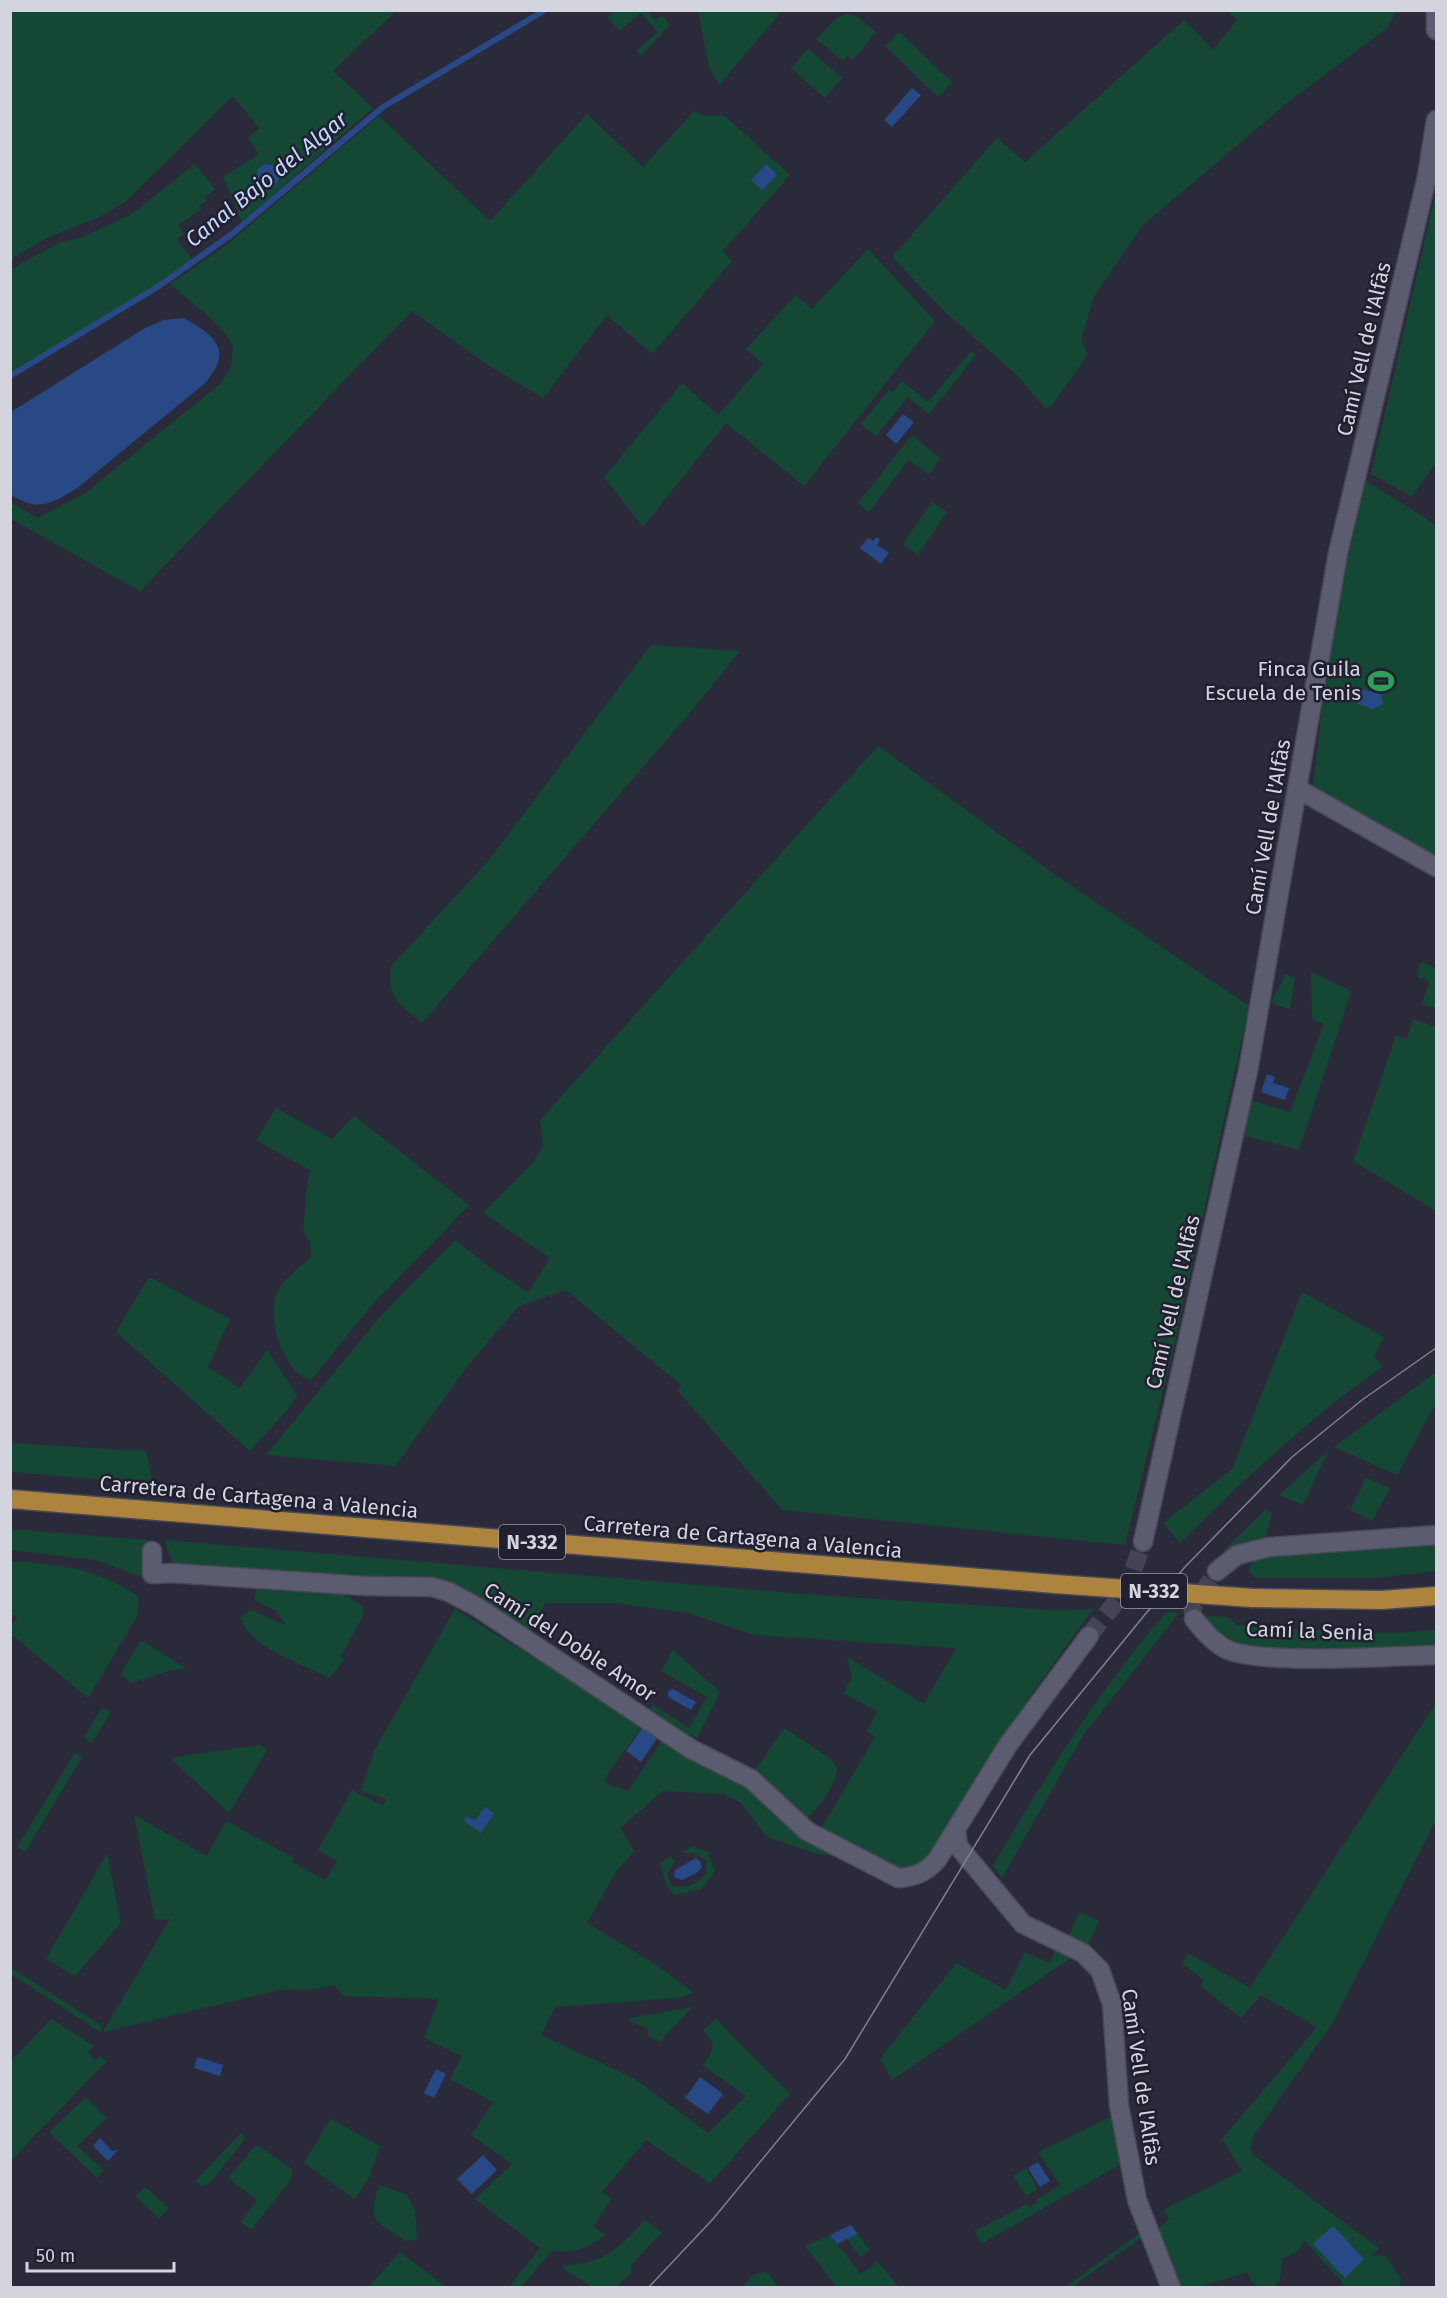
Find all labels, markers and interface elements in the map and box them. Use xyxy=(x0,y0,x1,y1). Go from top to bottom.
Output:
water label: Canal Bajo del Algar xyxy=(180,105,353,253)
street label: Camí Vell de l'Alfàs xyxy=(1331,259,1397,439)
place label: Finca Guila Escuela de Tenis xyxy=(1205,656,1361,706)
sports icon: Finca Guila Escuela de Tenis xyxy=(1366,666,1396,696)
street label: Camí Vell de l'Alfàs xyxy=(1240,737,1296,917)
street label: Camí Vell de l'Alfàs xyxy=(1140,1212,1206,1392)
street label: Carretera de Cartagena a Valencia xyxy=(99,1470,419,1524)
street label: Carretera de Cartagena a Valencia xyxy=(583,1510,903,1564)
road number: N-332 xyxy=(499,1525,565,1559)
road number: N-332 xyxy=(1121,1574,1187,1608)
street label: Camí del Doble Amor xyxy=(479,1577,661,1707)
street label: Camí la Senia xyxy=(1246,1616,1374,1646)
street label: Camí Vell de l'Alfàs xyxy=(1116,1987,1166,2167)
scale bar xyxy=(27,2235,174,2273)
text: 50 m xyxy=(36,2245,75,2267)

